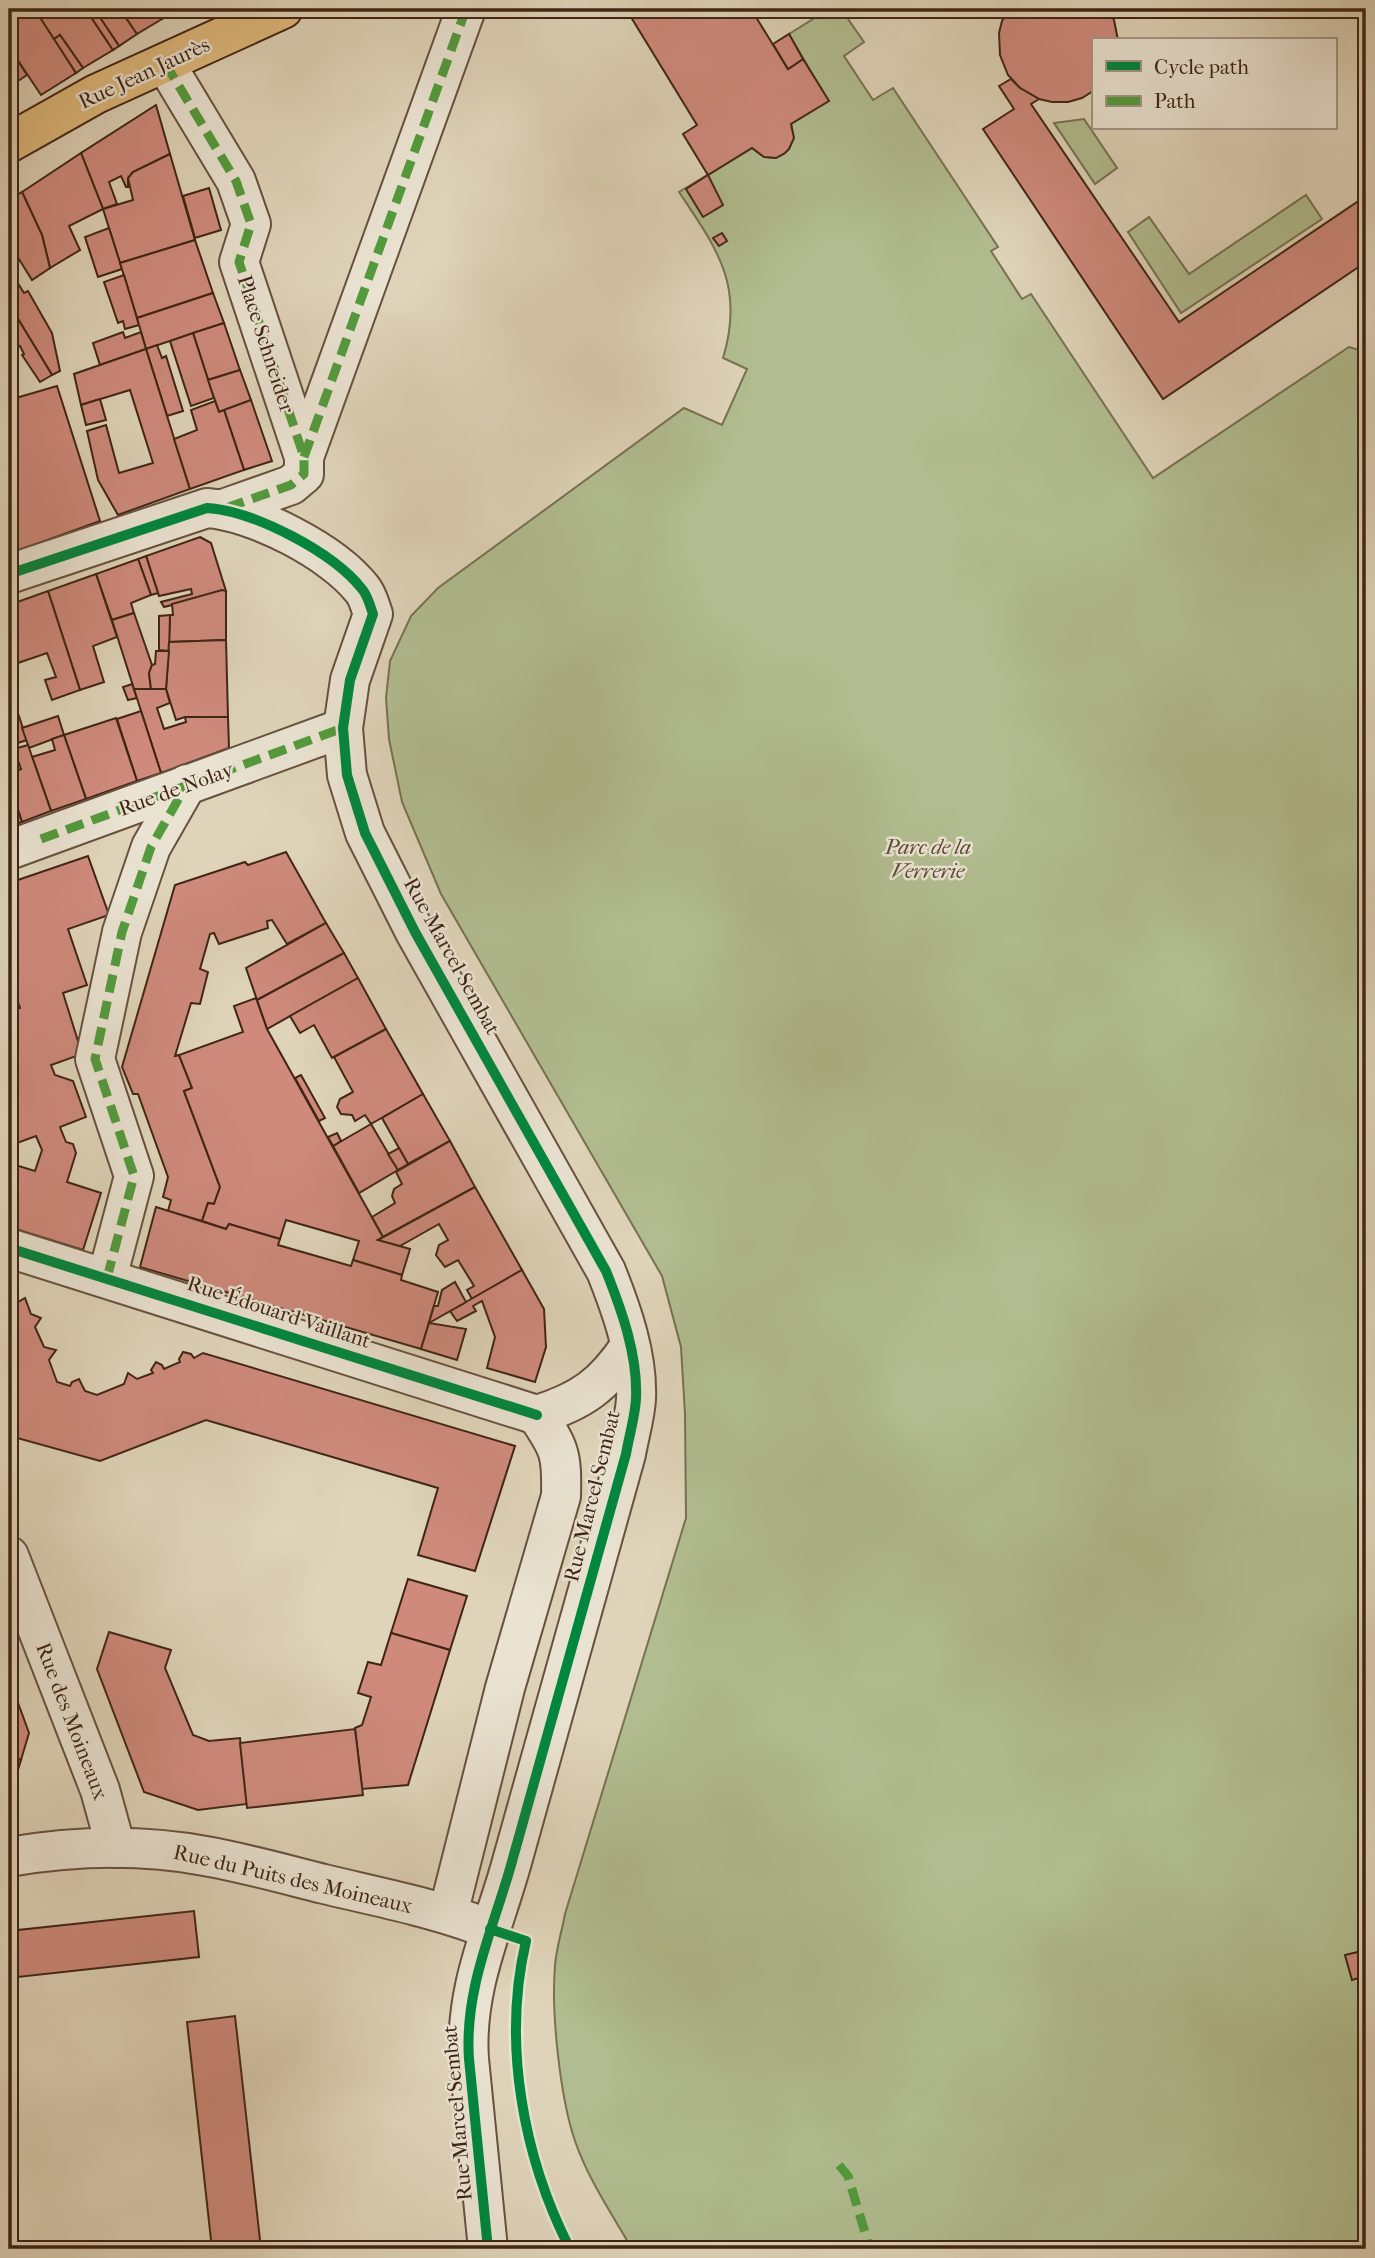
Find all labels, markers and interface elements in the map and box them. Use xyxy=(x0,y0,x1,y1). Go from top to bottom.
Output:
street label: Rue Jean Jaurès xyxy=(75,32,214,114)
legend xyxy=(1092,38,1336,130)
text: Cycle path xyxy=(1154,55,1249,79)
text: Path xyxy=(1154,89,1196,113)
street label: Place Schneider xyxy=(232,272,300,416)
street label: Rue de Nolay xyxy=(115,757,237,821)
park label: Parc de la Verrerie xyxy=(884,835,971,883)
street label: Rue Marcel Sembat xyxy=(399,873,505,1039)
street label: Rue Édouard Vaillant xyxy=(184,1271,374,1353)
street label: Rue Marcel Sembat xyxy=(559,1407,625,1584)
street label: Rue des Moineaux xyxy=(31,1639,113,1803)
street label: Rue du Puits des Moineaux xyxy=(171,1840,415,1918)
street label: Rue Marcel Sembat xyxy=(437,2024,477,2202)

